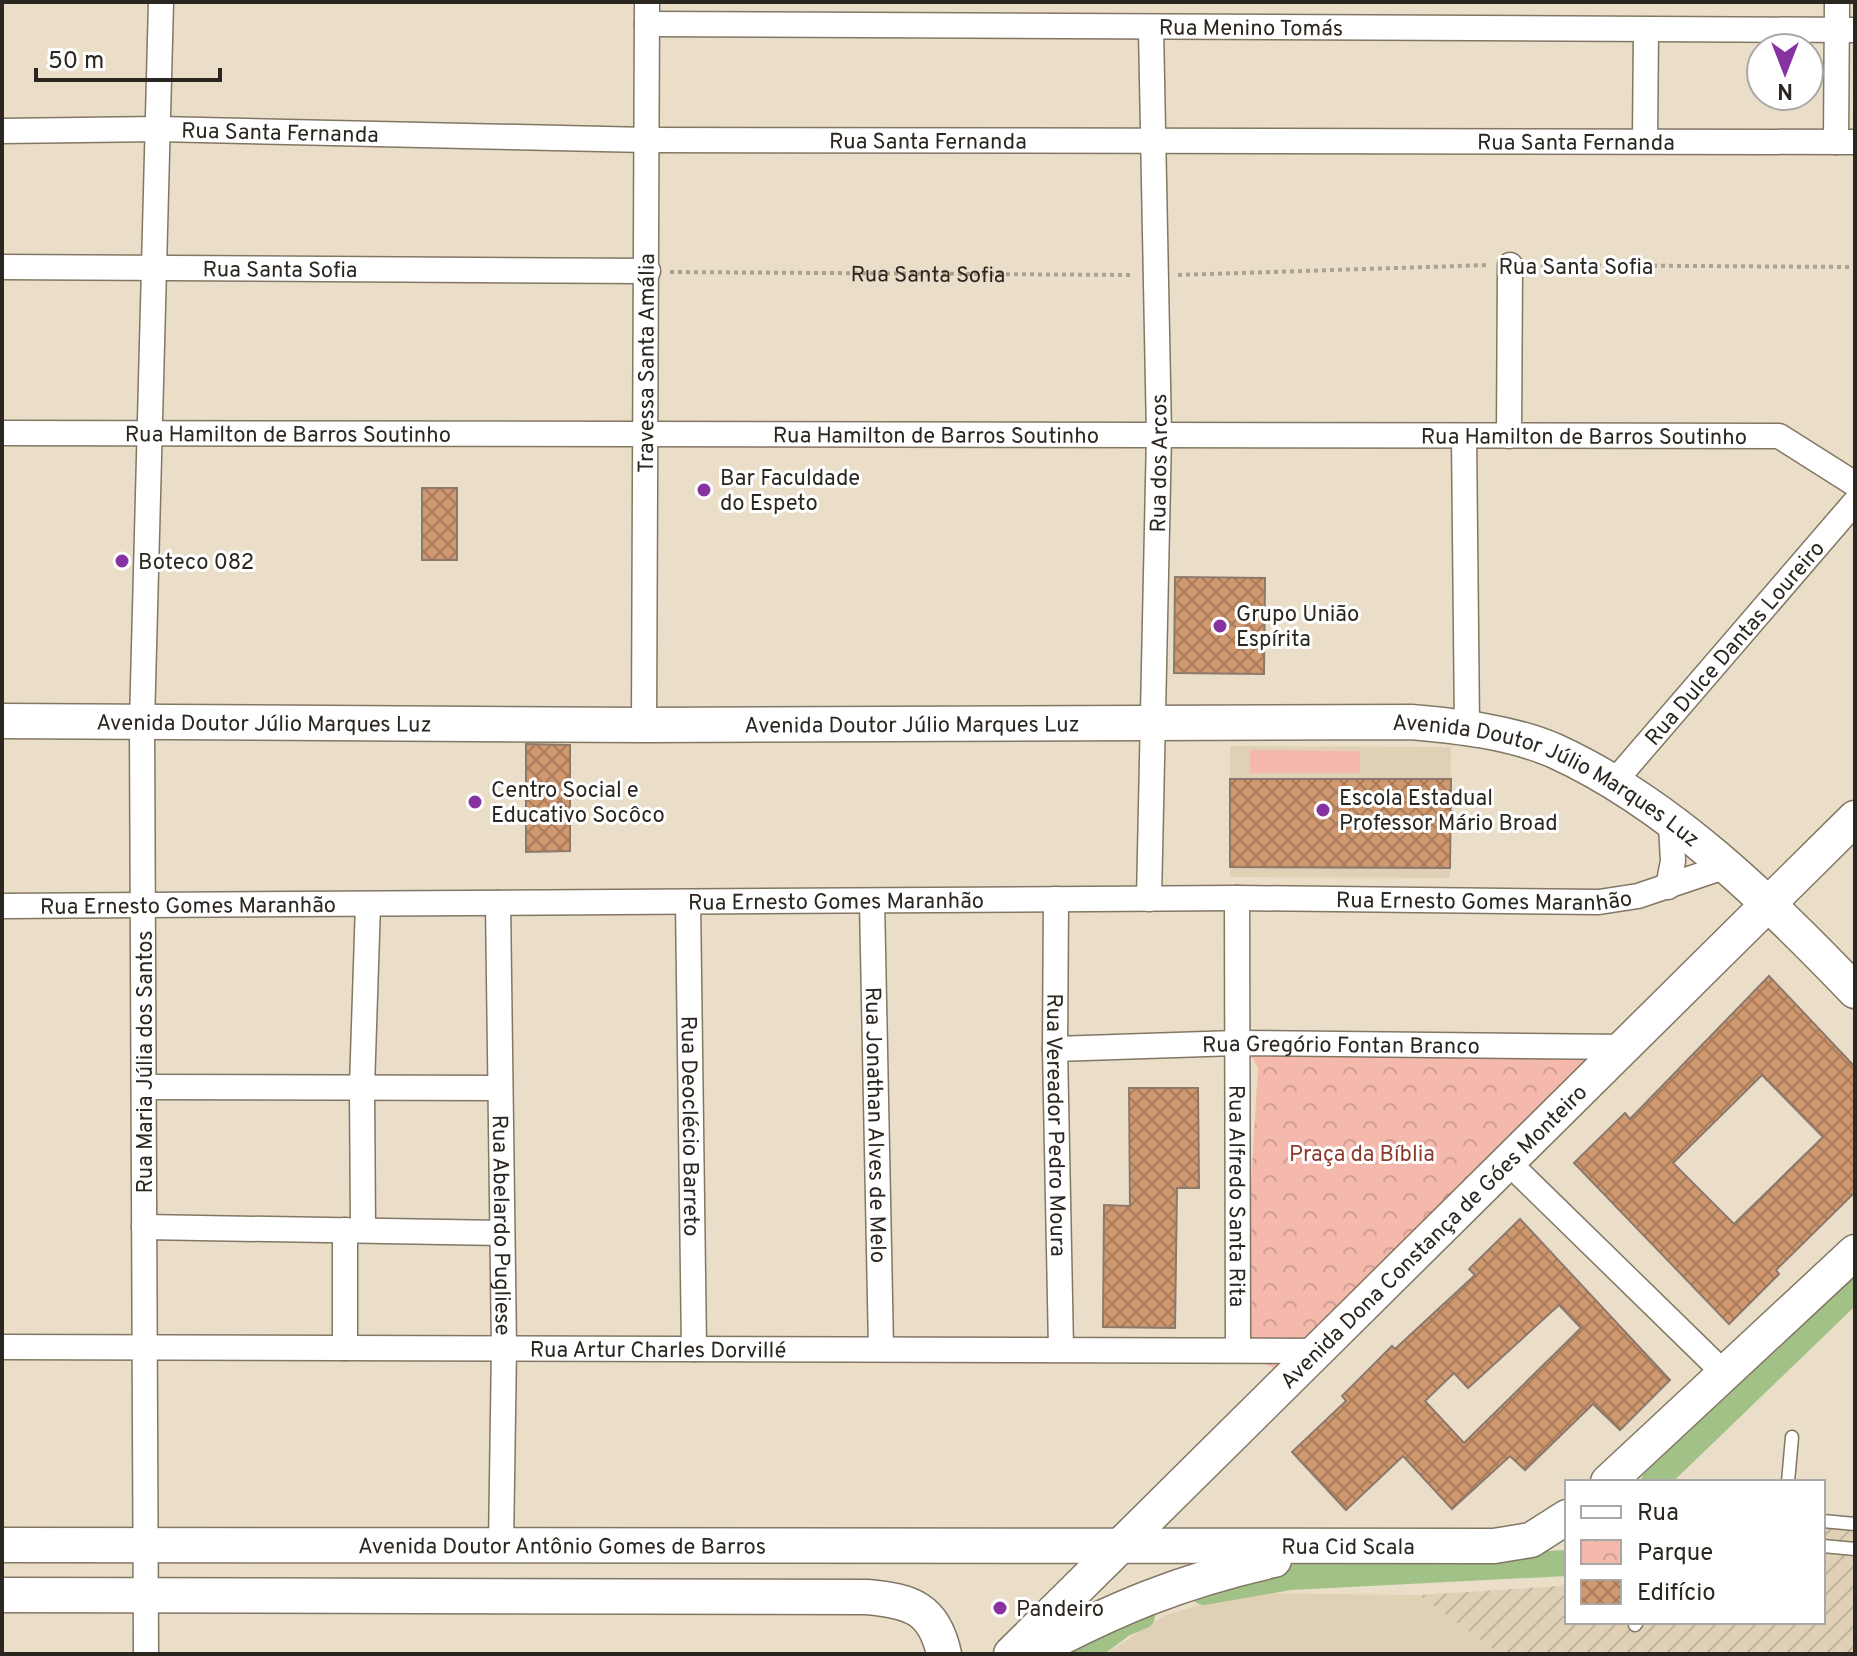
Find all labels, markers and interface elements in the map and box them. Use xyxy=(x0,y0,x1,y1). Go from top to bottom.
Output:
street label: Rua Menino Tomás xyxy=(1159,16,1343,43)
scale bar xyxy=(36,32,220,82)
north arrow xyxy=(1745,32,1825,112)
text: 50 m xyxy=(48,47,104,77)
text: N xyxy=(1777,76,1793,103)
street label: Rua Santa Fernanda xyxy=(181,119,379,150)
street label: Rua Santa Fernanda xyxy=(829,129,1027,157)
street label: Rua Santa Fernanda xyxy=(1477,130,1675,158)
street label: Travessa Santa Amália xyxy=(634,253,662,473)
street label: Rua Santa Sofia xyxy=(1499,255,1653,282)
street label: Rua Santa Sofia xyxy=(202,257,358,285)
street label: Rua Santa Sofia xyxy=(850,262,1006,290)
street label: Rua dos Arcos xyxy=(1146,393,1175,533)
street label: Rua Hamilton de Barros Soutinho xyxy=(125,422,451,450)
street label: Rua Hamilton de Barros Soutinho xyxy=(773,423,1099,451)
street label: Rua Hamilton de Barros Soutinho xyxy=(1421,424,1747,452)
place label: Bar Faculdade do Espeto xyxy=(720,466,860,518)
marker: Bar Faculdade do Espeto xyxy=(695,481,713,499)
street label: Rua Dulce Dantas Loureiro xyxy=(1640,536,1831,752)
place label: Boteco 082 xyxy=(138,550,254,577)
marker: Boteco 082 xyxy=(113,552,131,570)
place label: Grupo União Espírita xyxy=(1236,602,1359,654)
marker: Grupo União Espírita xyxy=(1211,617,1229,635)
street label: Avenida Doutor Júlio Marques Luz xyxy=(96,711,432,740)
street label: Avenida Doutor Júlio Marques Luz xyxy=(1392,711,1704,854)
street label: Avenida Doutor Júlio Marques Luz xyxy=(744,712,1080,741)
place label: Centro Social e Educativo Socôco xyxy=(491,778,665,830)
place label: Escola Estadual Professor Mário Broad xyxy=(1339,786,1558,838)
marker: Centro Social e Educativo Socôco xyxy=(466,793,484,811)
marker: Escola Estadual Professor Mário Broad xyxy=(1314,801,1332,819)
street label: Rua Ernesto Gomes Maranhão xyxy=(1336,886,1634,918)
street label: Rua Ernesto Gomes Maranhão xyxy=(688,889,984,918)
street label: Rua Ernesto Gomes Maranhão xyxy=(40,893,336,922)
street label: Rua Maria Júlia dos Santos xyxy=(133,930,160,1194)
street label: Rua Jonathan Alves de Melo xyxy=(858,987,890,1263)
street label: Rua Vereador Pedro Moura xyxy=(1039,993,1070,1257)
street label: Rua Deoclécio Barreto xyxy=(674,1015,703,1237)
street label: Rua Gregório Fontan Branco xyxy=(1202,1032,1480,1062)
street label: Avenida Dona Constança de Góes Monteiro xyxy=(1276,1080,1594,1396)
street label: Rua Alfredo Santa Rita xyxy=(1221,1085,1249,1307)
street label: Rua Abelardo Pugliese xyxy=(485,1114,515,1336)
park label: Praça da Bíblia xyxy=(1289,1142,1435,1169)
street label: Rua Artur Charles Dorvillé xyxy=(530,1338,786,1365)
legend xyxy=(1565,1480,1825,1624)
text: Rua xyxy=(1637,1499,1679,1529)
street label: Avenida Doutor Antônio Gomes de Barros xyxy=(358,1534,766,1562)
street label: Rua Cid Scala xyxy=(1281,1535,1415,1562)
text: Parque xyxy=(1637,1539,1713,1569)
text: Edifício xyxy=(1637,1579,1716,1609)
place label: Pandeiro xyxy=(1016,1597,1104,1624)
marker: Pandeiro xyxy=(991,1599,1009,1617)

